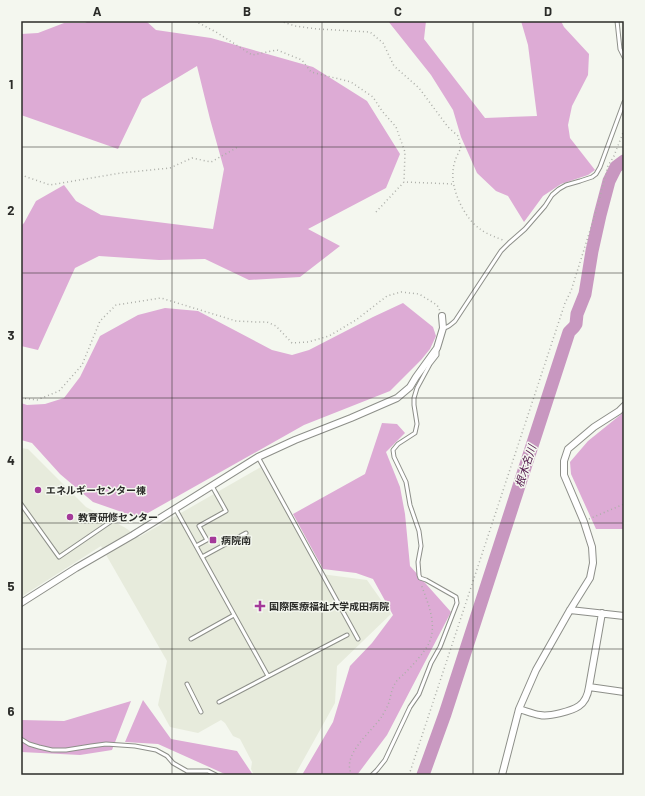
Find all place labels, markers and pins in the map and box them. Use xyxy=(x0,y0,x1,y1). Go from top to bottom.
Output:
place label: エネルギーセンター棟 xyxy=(46,484,146,496)
marker: エネルギーセンター棟 xyxy=(33,485,43,495)
place label: 教育研修センター xyxy=(78,511,158,523)
marker: 教育研修センター xyxy=(65,512,75,522)
place label: 病院南 xyxy=(221,534,251,546)
marker: 病院南 xyxy=(208,535,218,545)
marker: 国際医療福祉大学成田病院 xyxy=(254,600,266,612)
place label: 国際医療福祉大学成田病院 xyxy=(269,600,389,612)

